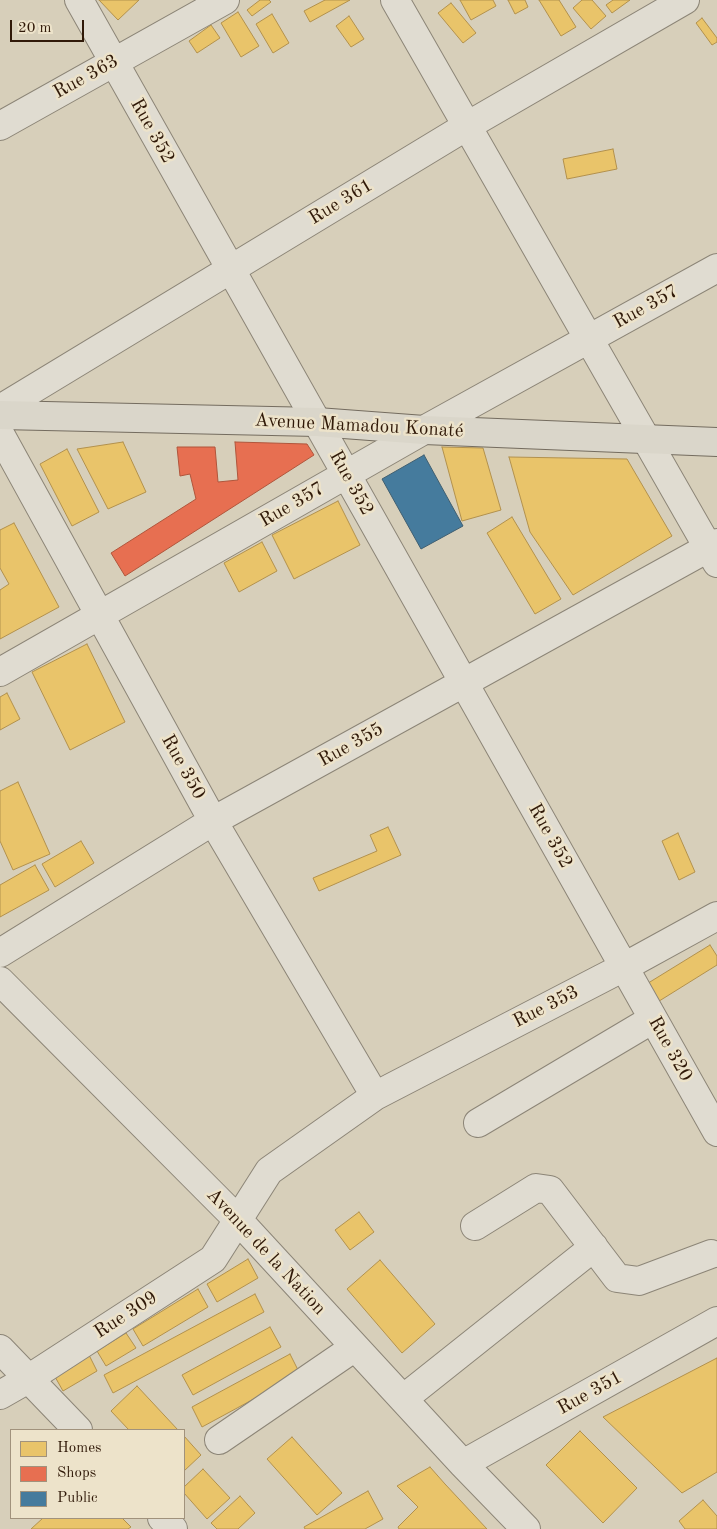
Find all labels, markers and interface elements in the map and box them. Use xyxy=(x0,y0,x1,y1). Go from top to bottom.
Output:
scale bar xyxy=(12,10,86,42)
text: 20 m xyxy=(18,21,52,36)
street label: Rue 363 xyxy=(49,50,123,104)
street label: Rue 352 xyxy=(125,94,179,168)
street label: Rue 361 xyxy=(305,174,377,230)
street label: Rue 357 xyxy=(609,280,683,334)
street label: Avenue Mamadou Konaté xyxy=(254,409,464,443)
street label: Rue 352 xyxy=(324,446,378,520)
street label: Rue 357 xyxy=(256,477,328,533)
street label: Rue 355 xyxy=(314,718,388,772)
street label: Rue 350 xyxy=(156,730,210,804)
street label: Rue 352 xyxy=(523,799,577,873)
street label: Rue 353 xyxy=(509,981,583,1033)
street label: Rue 320 xyxy=(643,1012,697,1086)
street label: Avenue de la Nation xyxy=(201,1184,331,1320)
street label: Rue 309 xyxy=(90,1286,162,1344)
street label: Rue 351 xyxy=(553,1366,627,1420)
legend xyxy=(10,1429,185,1519)
text: Homes xyxy=(57,1441,102,1456)
text: Shops xyxy=(57,1466,96,1481)
text: Public xyxy=(57,1491,98,1506)

